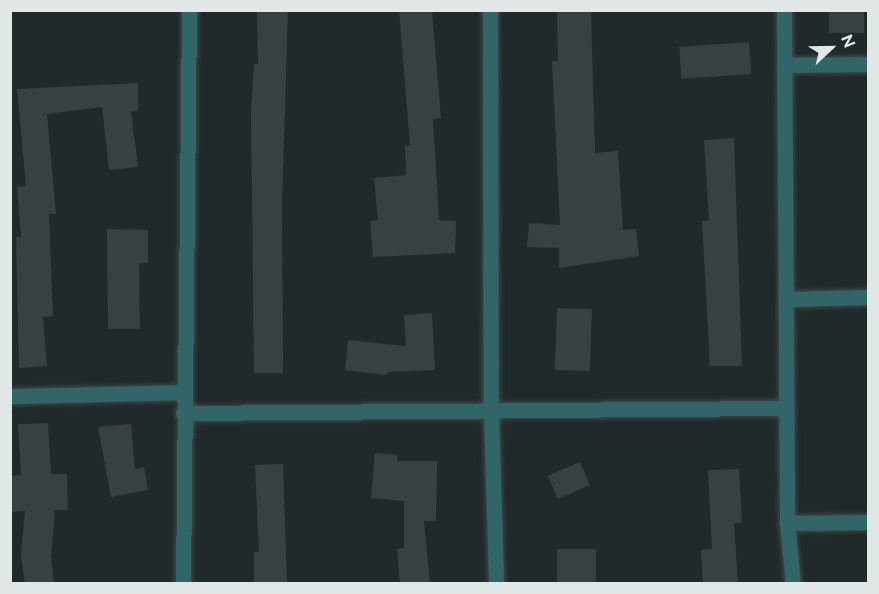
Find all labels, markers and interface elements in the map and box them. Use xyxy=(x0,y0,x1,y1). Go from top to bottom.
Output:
north arrow xyxy=(801,18,861,78)
text: N xyxy=(837,32,859,50)

